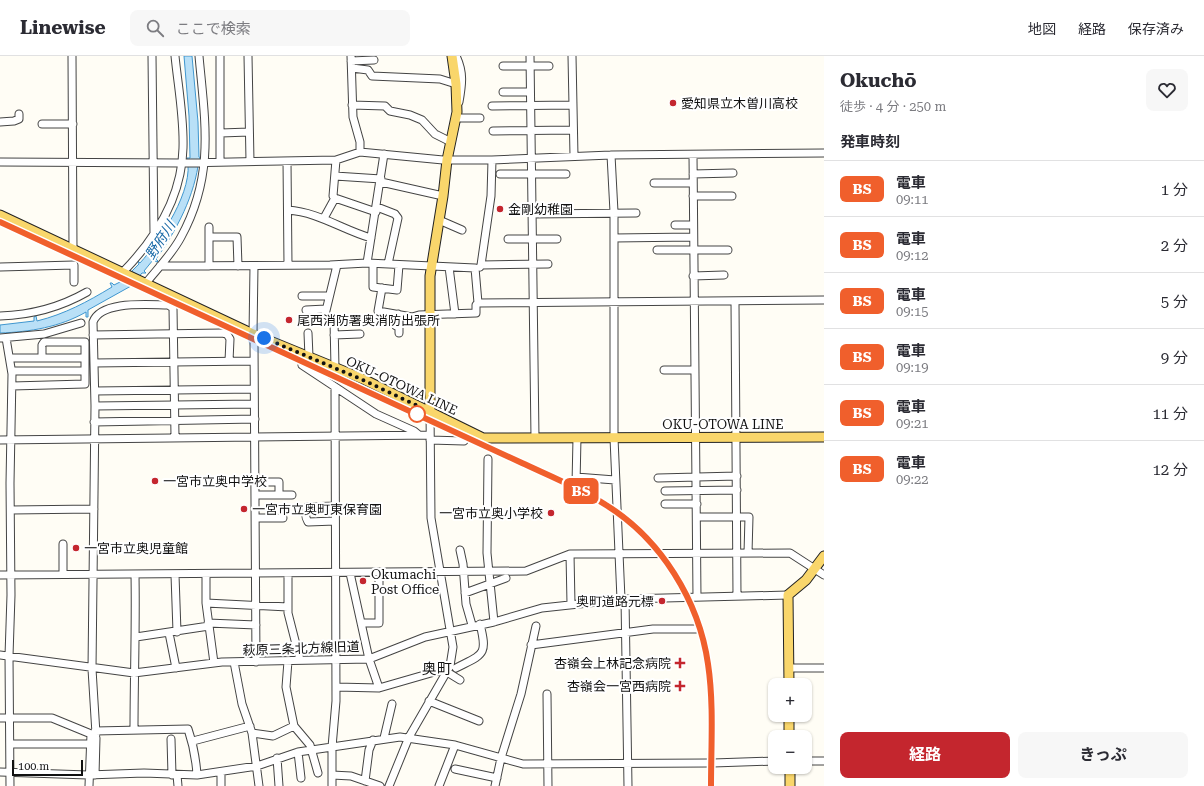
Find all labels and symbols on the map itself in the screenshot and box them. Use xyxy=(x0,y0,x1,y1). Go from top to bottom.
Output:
place label: 愛知県立木曽川高校 xyxy=(681,96,798,111)
marker: 愛知県立木曽川高校 xyxy=(668,98,678,108)
place label: 金剛幼稚園 xyxy=(508,202,573,217)
marker: 金剛幼稚園 xyxy=(495,204,505,214)
water label: 野府川 xyxy=(142,216,179,262)
place label: 尾西消防署奥消防出張所 xyxy=(297,313,440,328)
marker: 尾西消防署奥消防出張所 xyxy=(284,315,294,325)
your location xyxy=(254,328,274,348)
street label: OKU-OTOWA LINE xyxy=(344,353,460,418)
unlabelled marker xyxy=(408,405,426,423)
street label: OKU-OTOWA LINE xyxy=(662,417,784,432)
place label: 一宮市立奥中学校 xyxy=(163,474,267,489)
marker: 一宮市立奥中学校 xyxy=(150,476,160,486)
line badge: BS xyxy=(563,478,599,504)
place label: 一宮市立奥町東保育園 xyxy=(252,502,382,517)
marker: 一宮市立奥町東保育園 xyxy=(239,504,249,514)
place label: 一宮市立奥小学校 xyxy=(439,506,543,521)
marker: 一宮市立奥小学校 xyxy=(546,508,556,518)
place label: 一宮市立奥児童館 xyxy=(84,541,188,556)
marker: 一宮市立奥児童館 xyxy=(71,543,81,553)
place label: Okumachi Post Office xyxy=(371,567,439,597)
marker: Okumachi Post Office xyxy=(358,576,368,586)
place label: 奥町道路元標 xyxy=(576,594,654,609)
marker: 奥町道路元標 xyxy=(657,596,667,606)
street label: 萩原三条北方線旧道 xyxy=(242,639,360,658)
place label: 杏嶺会上林記念病院 xyxy=(554,656,671,671)
marker: 杏嶺会上林記念病院 xyxy=(674,657,686,669)
district label: 奥町 xyxy=(422,660,452,678)
place label: 杏嶺会一宮西病院 xyxy=(567,679,671,694)
marker: 杏嶺会一宮西病院 xyxy=(674,680,686,692)
scale bar xyxy=(12,758,83,777)

